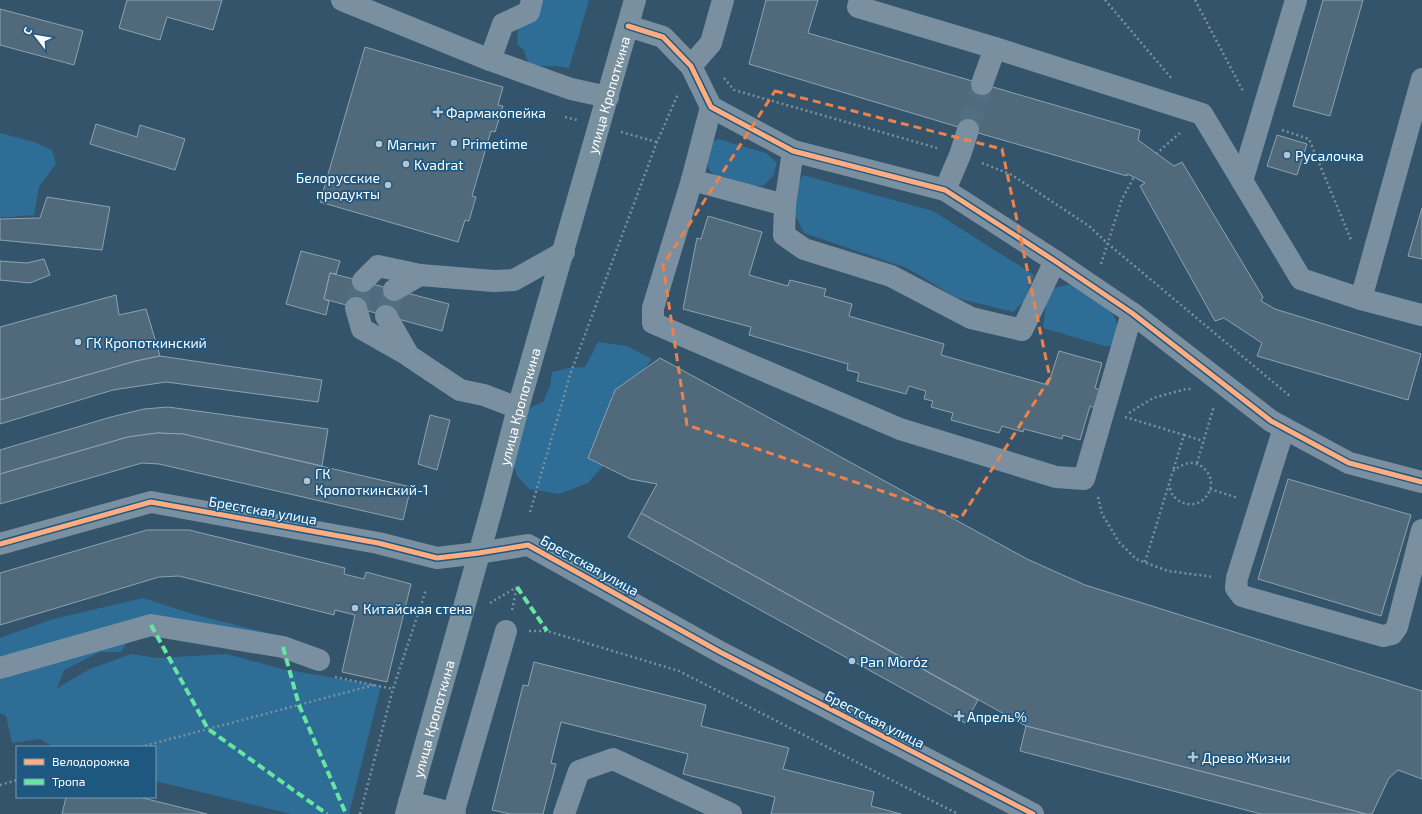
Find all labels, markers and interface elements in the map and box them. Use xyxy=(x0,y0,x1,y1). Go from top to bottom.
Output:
north arrow xyxy=(16,16,56,56)
text: С xyxy=(20,24,35,37)
street label: улица Кропоткина xyxy=(583,34,633,155)
place label: Фармакопейка xyxy=(446,104,546,121)
marker: Фармакопейка xyxy=(433,107,443,117)
place label: Primetime xyxy=(462,135,528,152)
place label: Магнит xyxy=(387,136,437,153)
marker: Primetime xyxy=(449,138,459,148)
marker: Магнит xyxy=(374,139,384,149)
place label: Русалочка xyxy=(1295,147,1364,164)
marker: Русалочка xyxy=(1282,150,1292,160)
place label: Kvadrat xyxy=(414,156,464,173)
marker: Kvadrat xyxy=(401,159,411,169)
place label: Белорусские продукты xyxy=(296,169,380,202)
marker: Белорусские продукты xyxy=(383,180,393,190)
place label: ГК Кропоткинский xyxy=(86,334,207,351)
marker: ГК Кропоткинский xyxy=(73,337,83,347)
street label: улица Кропоткина xyxy=(495,346,543,467)
place label: ГК Кропоткинский-1 xyxy=(315,465,428,498)
marker: ГК Кропоткинский-1 xyxy=(302,476,312,486)
street label: Брестская улица xyxy=(208,492,318,528)
street label: Брестская улица xyxy=(538,531,642,599)
place label: Китайская стена xyxy=(363,600,472,617)
marker: Китайская стена xyxy=(350,603,360,613)
place label: Pan Moróz xyxy=(860,653,928,670)
marker: Pan Moróz xyxy=(847,656,857,666)
street label: улица Кропоткина xyxy=(408,658,457,779)
street label: Брестская улица xyxy=(822,687,928,751)
place label: Апрель% xyxy=(967,708,1027,725)
marker: Апрель% xyxy=(954,711,964,721)
legend xyxy=(16,746,156,798)
place label: Древо Жизни xyxy=(1202,749,1291,766)
marker: Древо Жизни xyxy=(1187,751,1199,763)
text: Велодорожка xyxy=(52,754,130,768)
text: Тропа xyxy=(52,774,85,788)

